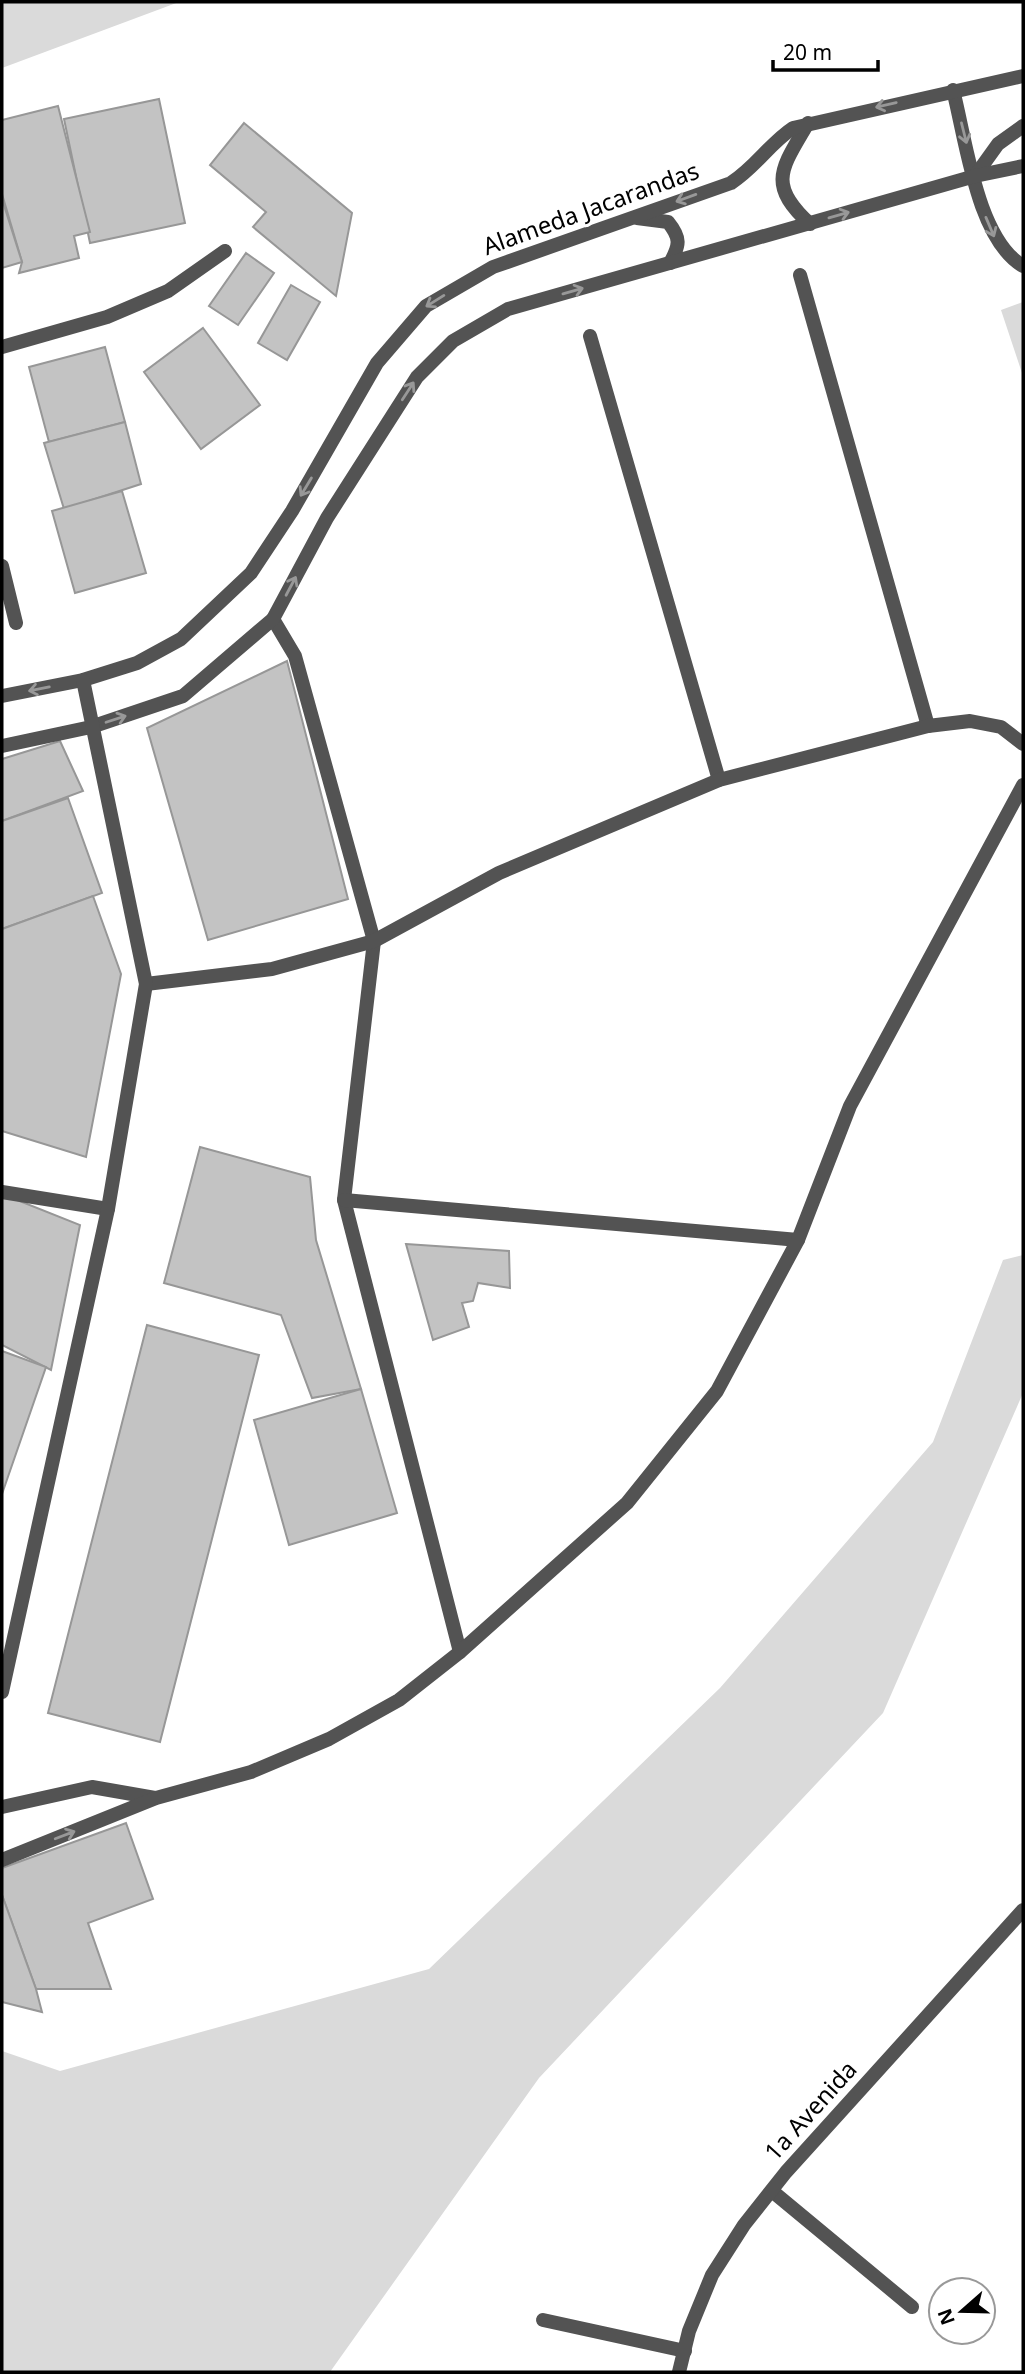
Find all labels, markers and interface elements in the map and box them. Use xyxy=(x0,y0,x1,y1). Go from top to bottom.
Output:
scale bar xyxy=(773,28,878,72)
text: 20 m xyxy=(783,38,832,66)
one-way arrow xyxy=(875,99,898,113)
one-way arrow xyxy=(958,121,971,144)
street label: Alameda Jacarandas xyxy=(478,153,703,262)
one-way arrow xyxy=(675,193,697,205)
one-way arrow xyxy=(828,208,850,221)
one-way arrow xyxy=(984,215,997,237)
one-way arrow xyxy=(561,284,584,297)
one-way arrow xyxy=(425,295,445,309)
one-way arrow xyxy=(401,382,416,401)
one-way arrow xyxy=(299,476,313,496)
one-way arrow xyxy=(285,576,298,597)
one-way arrow xyxy=(28,683,51,696)
one-way arrow xyxy=(104,711,126,724)
one-way arrow xyxy=(54,1828,76,1840)
street label: 1a Avenida xyxy=(756,2053,864,2167)
north arrow xyxy=(927,2276,997,2346)
text: N xyxy=(931,2305,961,2329)

